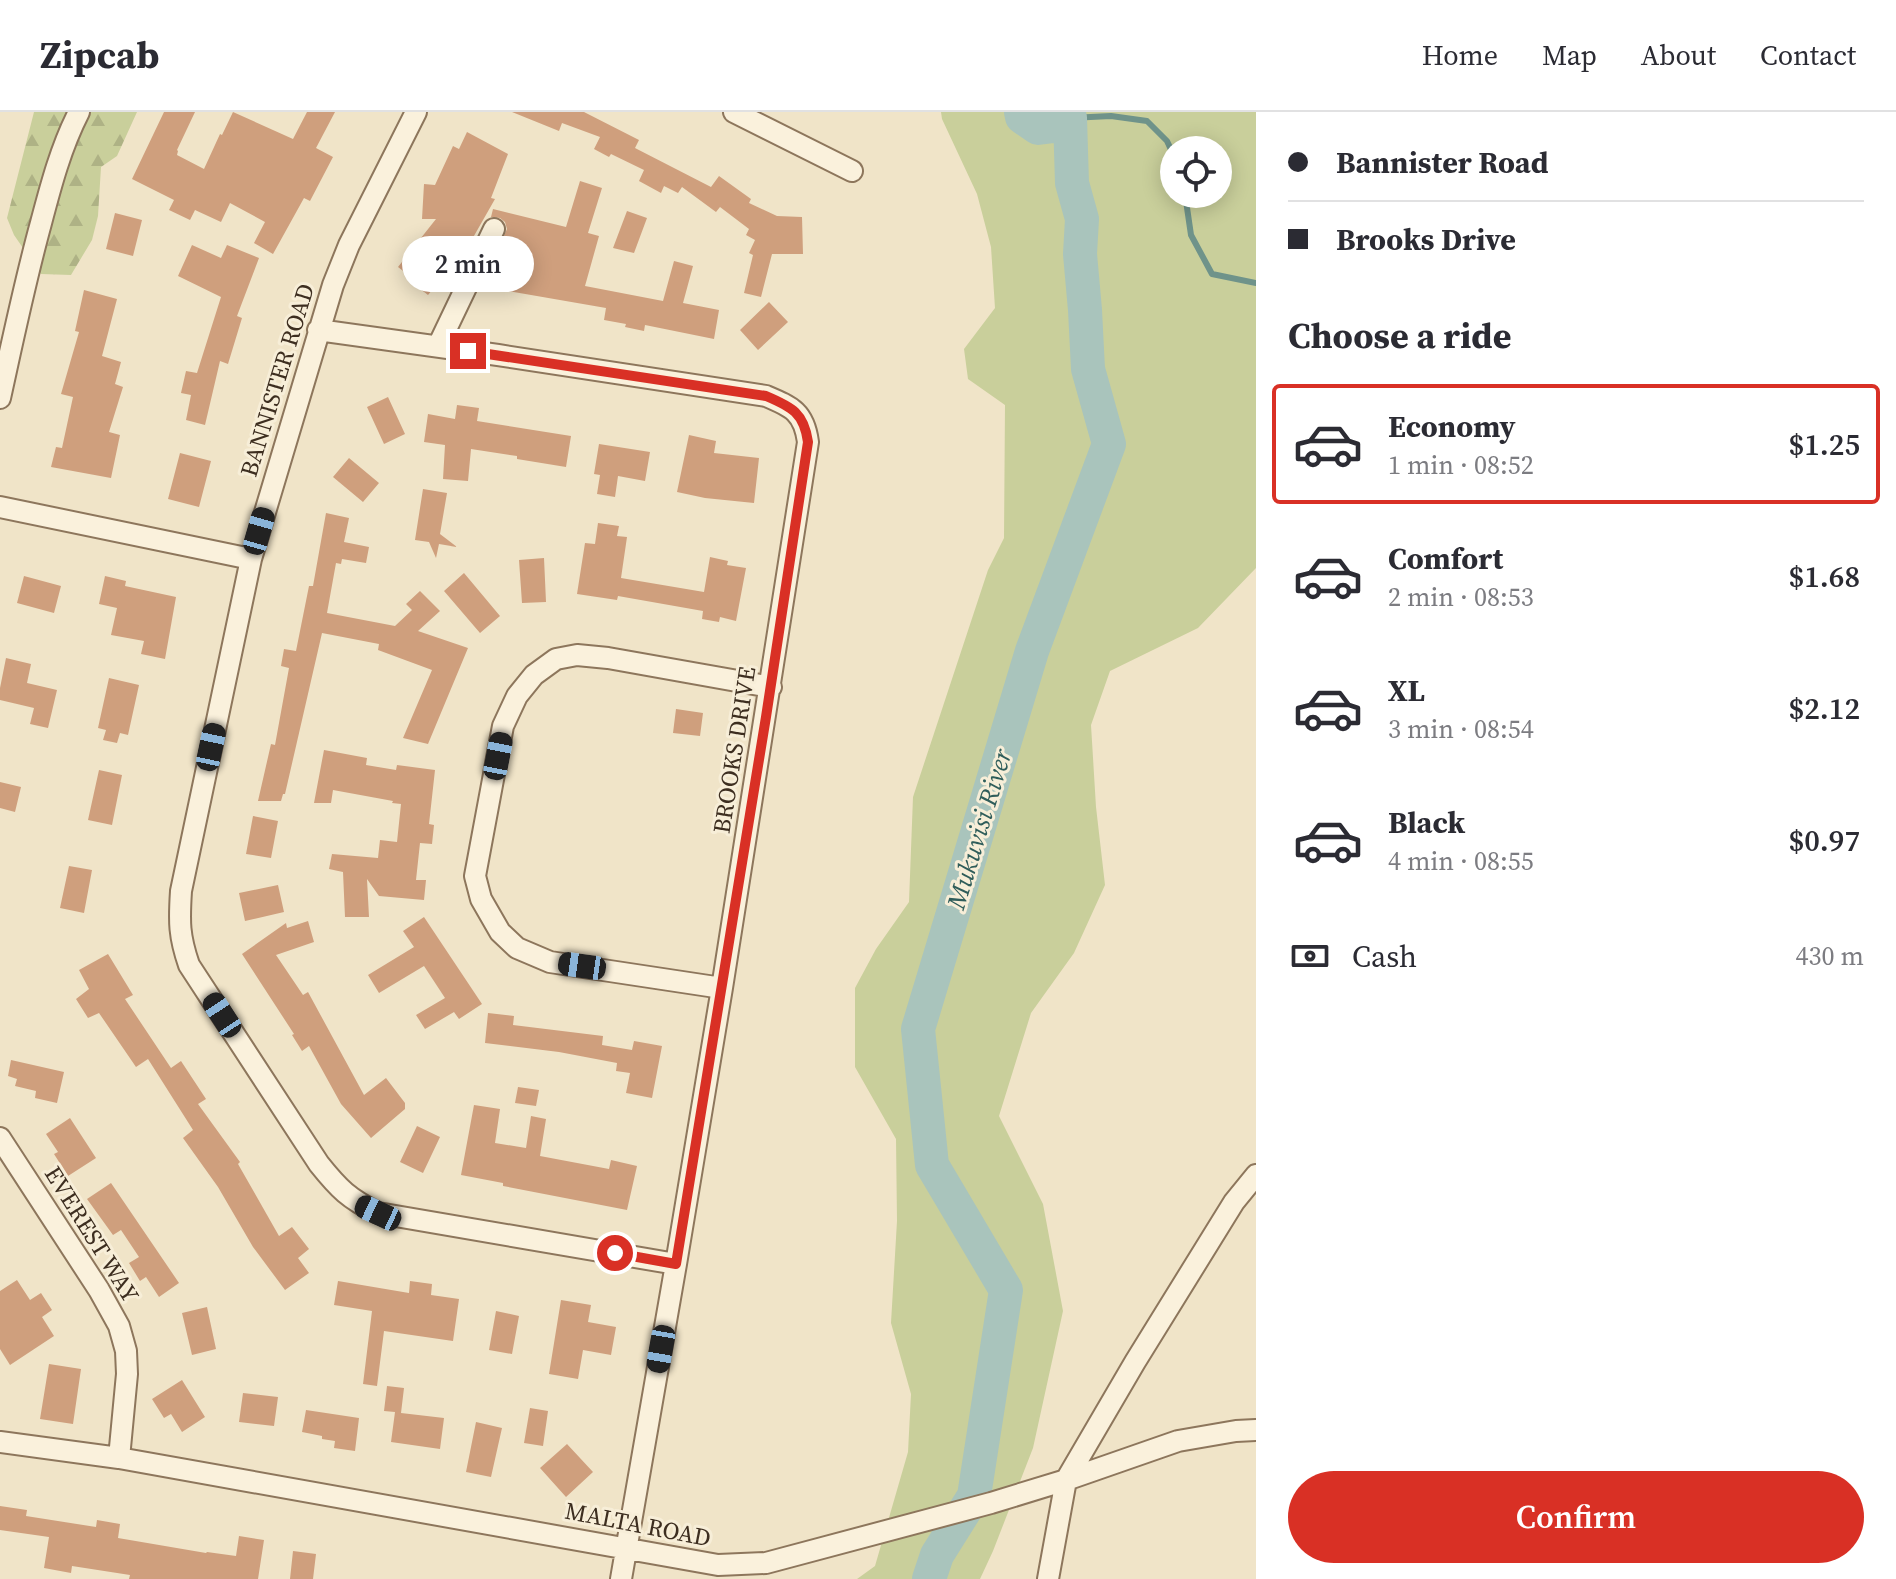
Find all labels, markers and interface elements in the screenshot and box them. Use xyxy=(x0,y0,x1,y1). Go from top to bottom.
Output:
text: Zipcab xyxy=(40,29,159,81)
text: Home xyxy=(1422,36,1498,74)
text: Map xyxy=(1542,36,1597,74)
text: About xyxy=(1641,36,1716,74)
text: Contact xyxy=(1760,36,1856,74)
map controls xyxy=(1160,136,1232,208)
button: locate xyxy=(1160,136,1232,208)
text: Bannister Road xyxy=(1336,142,1549,183)
text: Brooks Drive xyxy=(1336,219,1516,260)
callout: 2 min xyxy=(402,235,534,291)
text: 2 min xyxy=(435,246,501,282)
street label: BANNISTER ROAD xyxy=(232,279,322,481)
text: Choose a ride xyxy=(1288,311,1511,360)
route end xyxy=(450,333,486,369)
text: Economy xyxy=(1388,406,1516,447)
icon: car xyxy=(1292,408,1364,480)
text: $1.25 xyxy=(1789,424,1860,465)
text: 1 min · 08:52 xyxy=(1388,447,1534,483)
car xyxy=(241,505,277,557)
text: Comfort xyxy=(1388,538,1503,579)
icon: car xyxy=(1292,540,1364,612)
text: $1.68 xyxy=(1789,556,1860,597)
text: 2 min · 08:53 xyxy=(1388,579,1534,615)
street label: BROOKS DRIVE xyxy=(705,664,763,836)
text: XL xyxy=(1388,670,1425,711)
icon: car xyxy=(1292,672,1364,744)
text: $2.12 xyxy=(1789,688,1860,729)
text: 3 min · 08:54 xyxy=(1388,711,1534,747)
car xyxy=(194,721,228,773)
car xyxy=(482,730,514,782)
water label: Mukuvisi River xyxy=(937,744,1021,914)
text: Black xyxy=(1388,802,1465,843)
icon: car xyxy=(1292,804,1364,876)
text: $0.97 xyxy=(1789,820,1860,861)
text: 4 min · 08:55 xyxy=(1388,843,1534,879)
icon: cash xyxy=(1288,934,1332,978)
text: Cash xyxy=(1352,936,1417,977)
text: 430 m xyxy=(1796,938,1864,974)
car xyxy=(557,951,607,981)
car xyxy=(199,988,245,1042)
street label: EVEREST WAY xyxy=(37,1159,147,1309)
car xyxy=(351,1192,405,1234)
route start xyxy=(597,1235,633,1271)
car xyxy=(645,1323,677,1375)
button: Confirm xyxy=(1288,1471,1864,1563)
street label: MALTA ROAD xyxy=(562,1494,714,1554)

